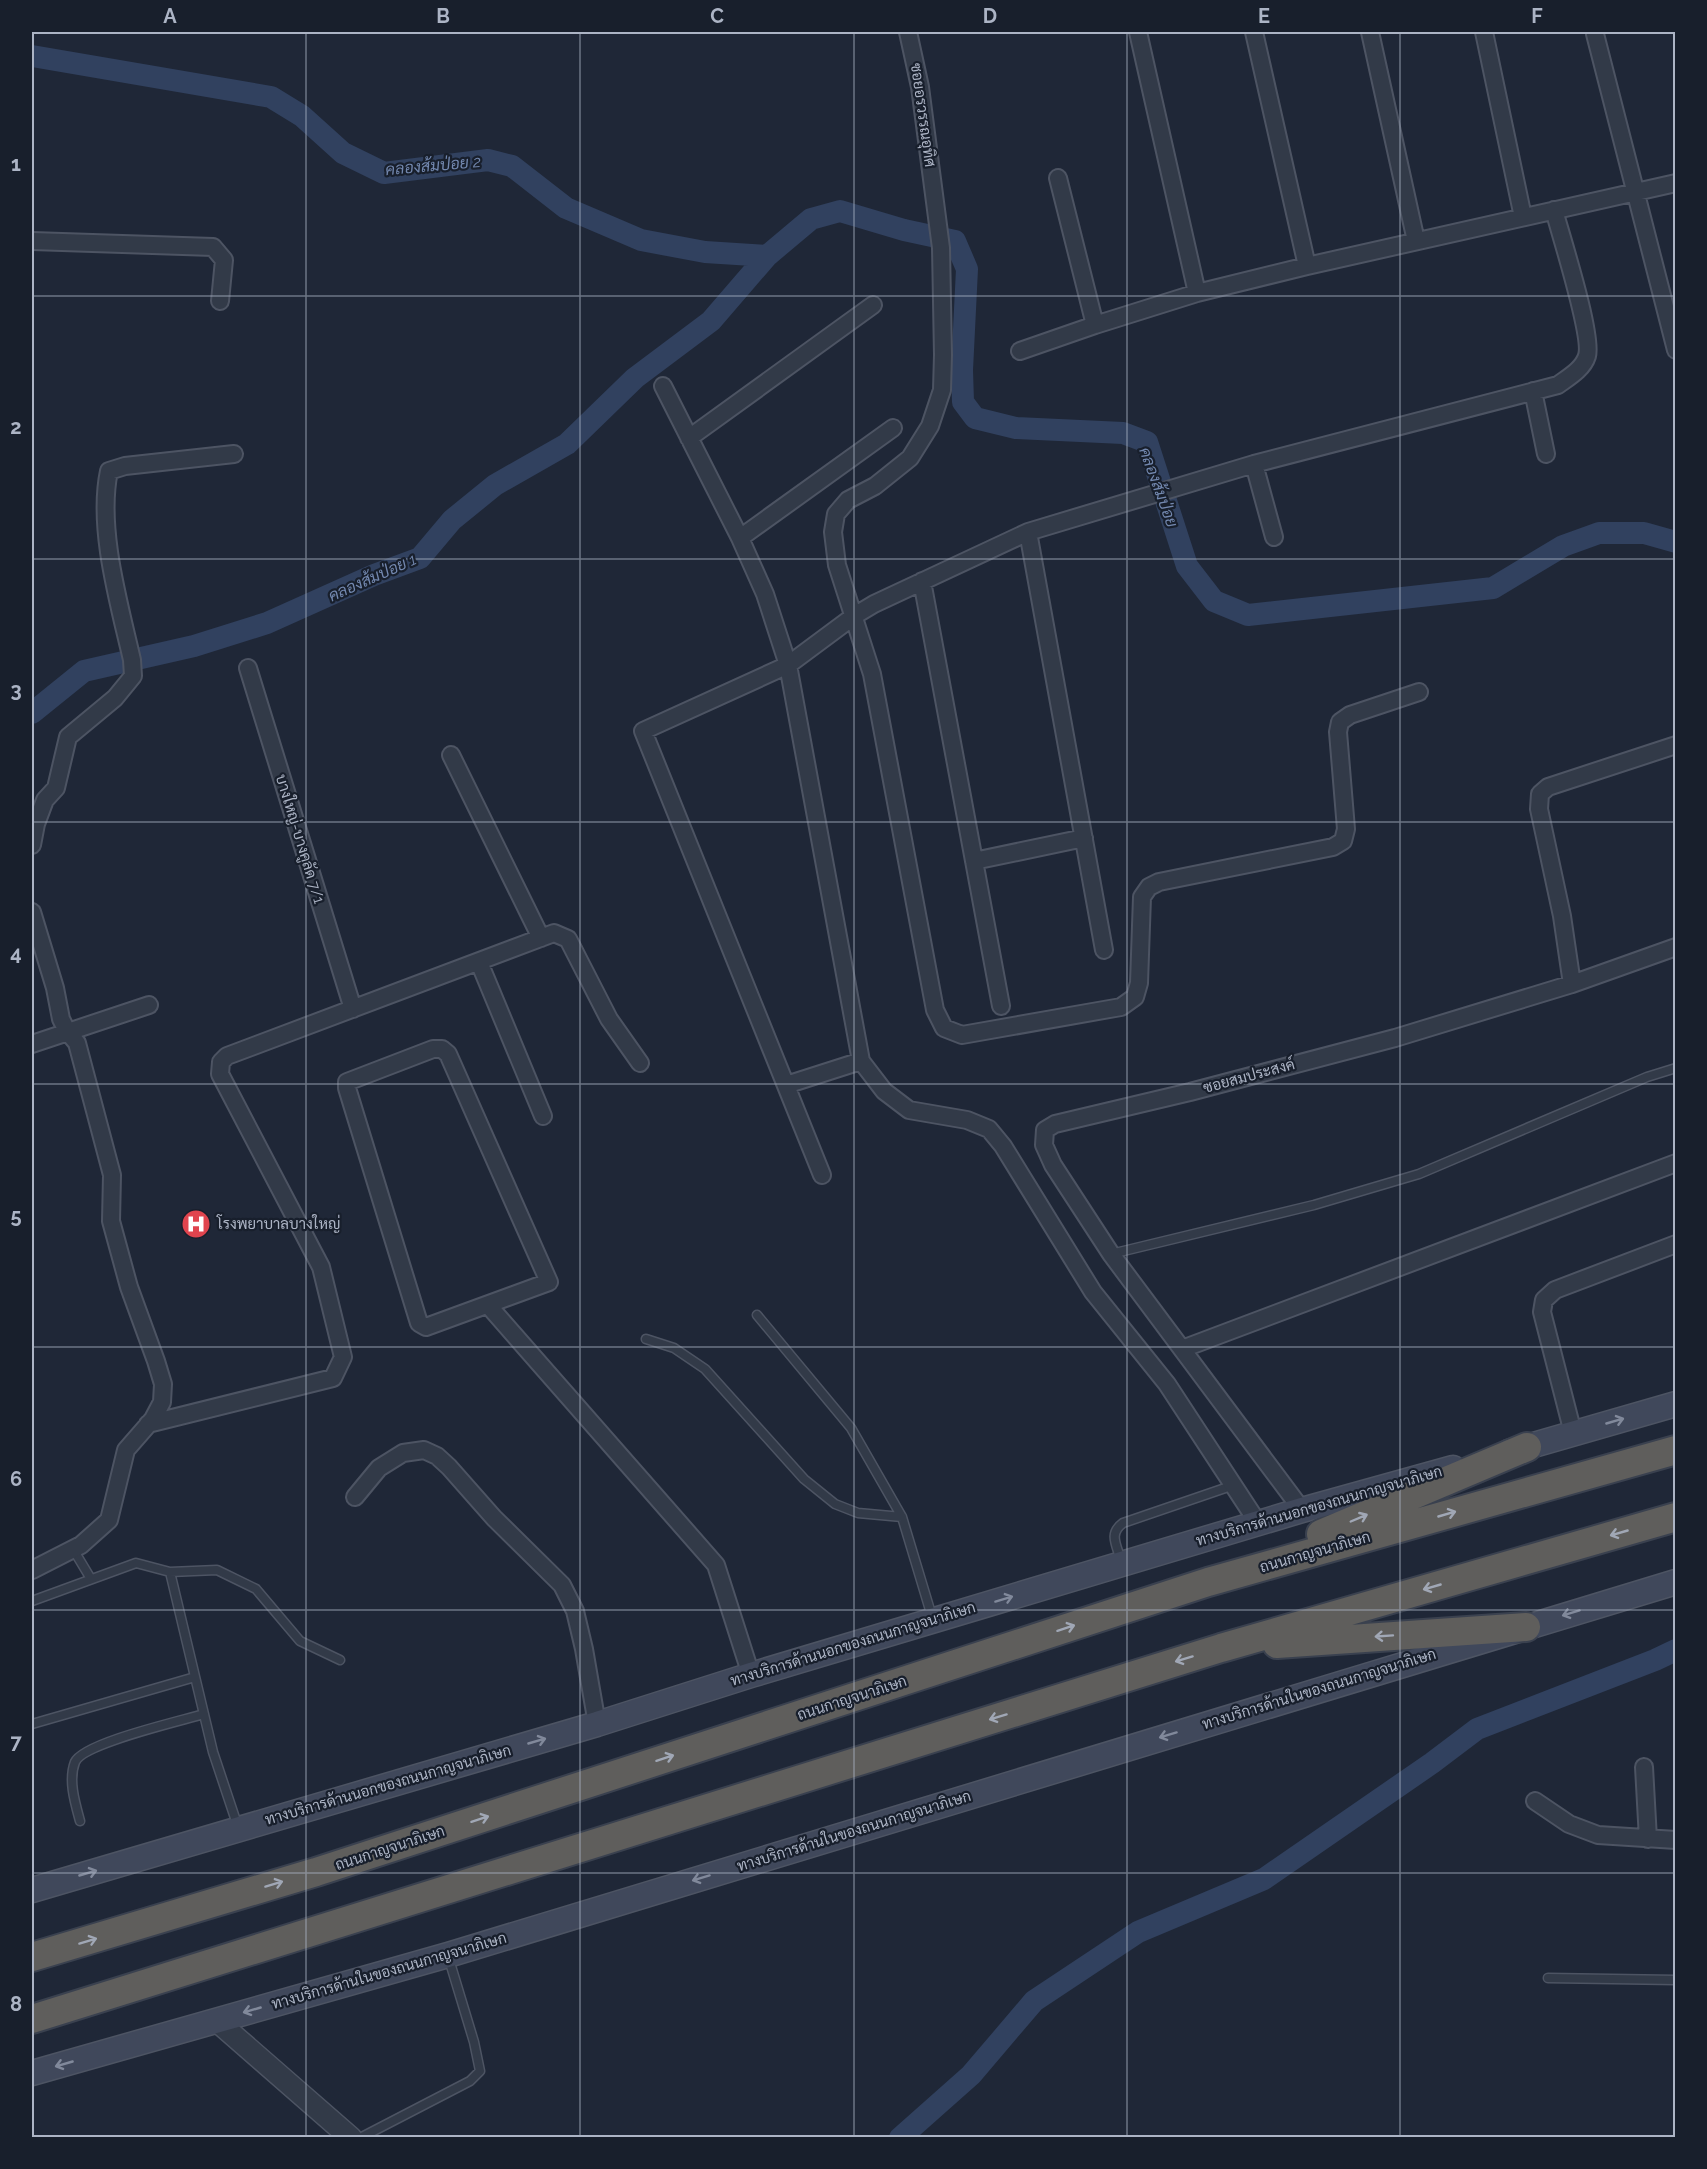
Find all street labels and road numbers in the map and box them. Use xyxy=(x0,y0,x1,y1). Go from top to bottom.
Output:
street label: ซอยอรวรรณอุทิศ xyxy=(905,62,939,169)
street label: บางใหญ่-บางคูลัด 7/1 xyxy=(271,772,329,907)
street label: ซอยสมประสงค์ xyxy=(1201,1054,1297,1097)
street label: ทางบริการด้านนอกของถนนกาญจนาภิเษก xyxy=(1194,1461,1444,1550)
street label: ถนนกาญจนาภิเษก xyxy=(1258,1528,1372,1576)
street label: ทางบริการด้านนอกของถนนกาญจนาภิเษก xyxy=(728,1597,978,1690)
street label: ทางบริการด้านในของถนนกาญจนาภิเษก xyxy=(1200,1644,1438,1733)
street label: ถนนกาญจนาภิเษก xyxy=(795,1672,909,1724)
street label: ทางบริการด้านนอกของถนนกาญจนาภิเษก xyxy=(263,1740,513,1829)
street label: ทางบริการด้านในของถนนกาญจนาภิเษก xyxy=(735,1786,973,1875)
street label: ถนนกาญจนาภิเษก xyxy=(333,1822,447,1874)
street label: ทางบริการด้านในของถนนกาญจนาภิเษก xyxy=(269,1928,509,2013)

